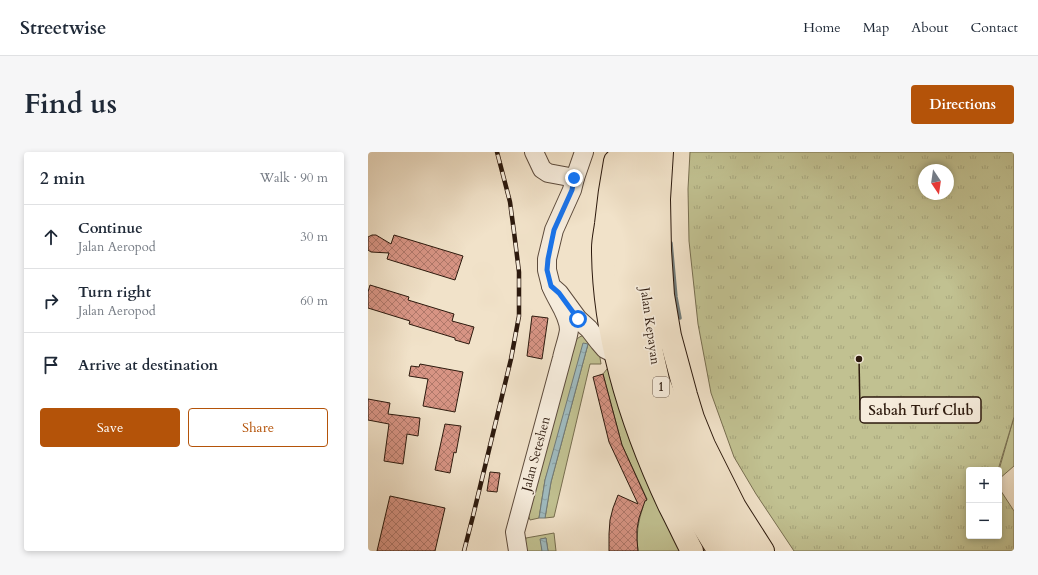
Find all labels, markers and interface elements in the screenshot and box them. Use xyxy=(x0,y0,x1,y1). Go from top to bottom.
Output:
text: Streetwise xyxy=(20,15,107,41)
text: Home xyxy=(803,18,841,37)
text: Map xyxy=(863,18,889,37)
text: About xyxy=(911,18,948,37)
text: Contact xyxy=(970,18,1018,37)
text: Find us xyxy=(24,85,117,123)
button: Directions xyxy=(911,85,1014,124)
north arrow xyxy=(918,164,954,200)
text: 2 min xyxy=(40,167,85,190)
text: Walk · 90 m xyxy=(260,169,328,187)
route end xyxy=(565,169,583,187)
text: Continue xyxy=(78,218,143,238)
icon: ahead xyxy=(40,226,62,248)
text: 30 m xyxy=(300,228,328,246)
text: Jalan Aeropod xyxy=(78,238,156,256)
text: Turn right xyxy=(78,282,151,302)
street label: Jalan Kepayan xyxy=(635,284,664,366)
icon: right xyxy=(40,290,62,312)
text: 60 m xyxy=(300,292,328,310)
text: Jalan Aeropod xyxy=(78,302,156,320)
route start xyxy=(569,310,587,328)
icon: arrive xyxy=(40,354,62,376)
text: Arrive at destination xyxy=(78,355,218,375)
road number: 1 xyxy=(653,377,669,397)
callout: Sabah Turf Club xyxy=(860,397,981,423)
text: Sabah Turf Club xyxy=(869,401,973,420)
button: Save xyxy=(40,408,180,447)
button: Share xyxy=(188,408,328,447)
street label: Jalan Seteshen xyxy=(517,414,555,495)
map controls xyxy=(966,467,1002,539)
button: + xyxy=(966,467,1002,503)
button: − xyxy=(966,503,1002,539)

